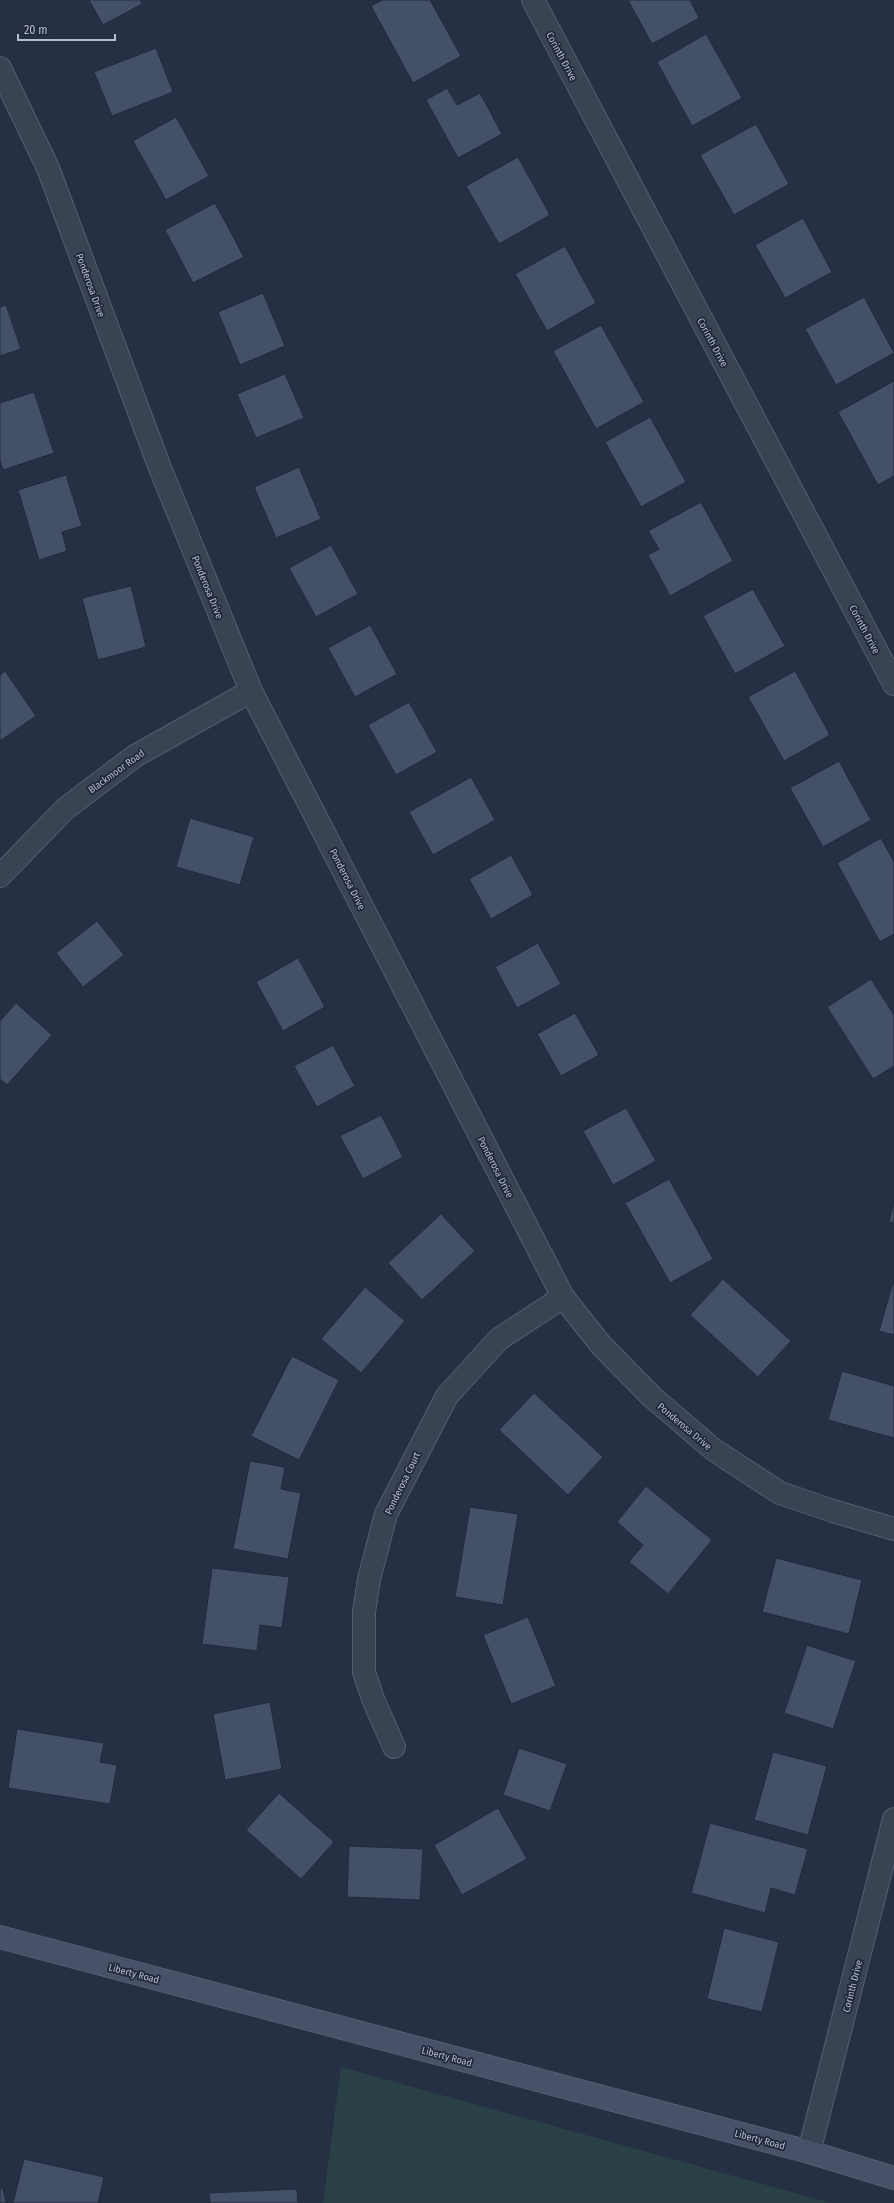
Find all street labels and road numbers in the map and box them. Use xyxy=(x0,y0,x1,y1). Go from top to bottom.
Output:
street label: Corinth Drive xyxy=(543,30,579,83)
street label: Ponderosa Drive xyxy=(73,252,107,319)
street label: Corinth Drive xyxy=(694,316,730,369)
street label: Ponderosa Drive xyxy=(189,554,225,621)
street label: Corinth Drive xyxy=(846,603,882,656)
street label: Blackmoor Road xyxy=(86,747,147,796)
street label: Ponderosa Drive xyxy=(327,847,368,912)
street label: Ponderosa Drive xyxy=(475,1135,516,1200)
street label: Ponderosa Drive xyxy=(655,1401,714,1453)
street label: Ponderosa Court xyxy=(383,1450,423,1517)
street label: Corinth Drive xyxy=(841,1959,865,2014)
street label: Liberty Road xyxy=(107,1962,160,1986)
street label: Liberty Road xyxy=(420,2045,473,2069)
street label: Liberty Road xyxy=(733,2128,786,2152)

